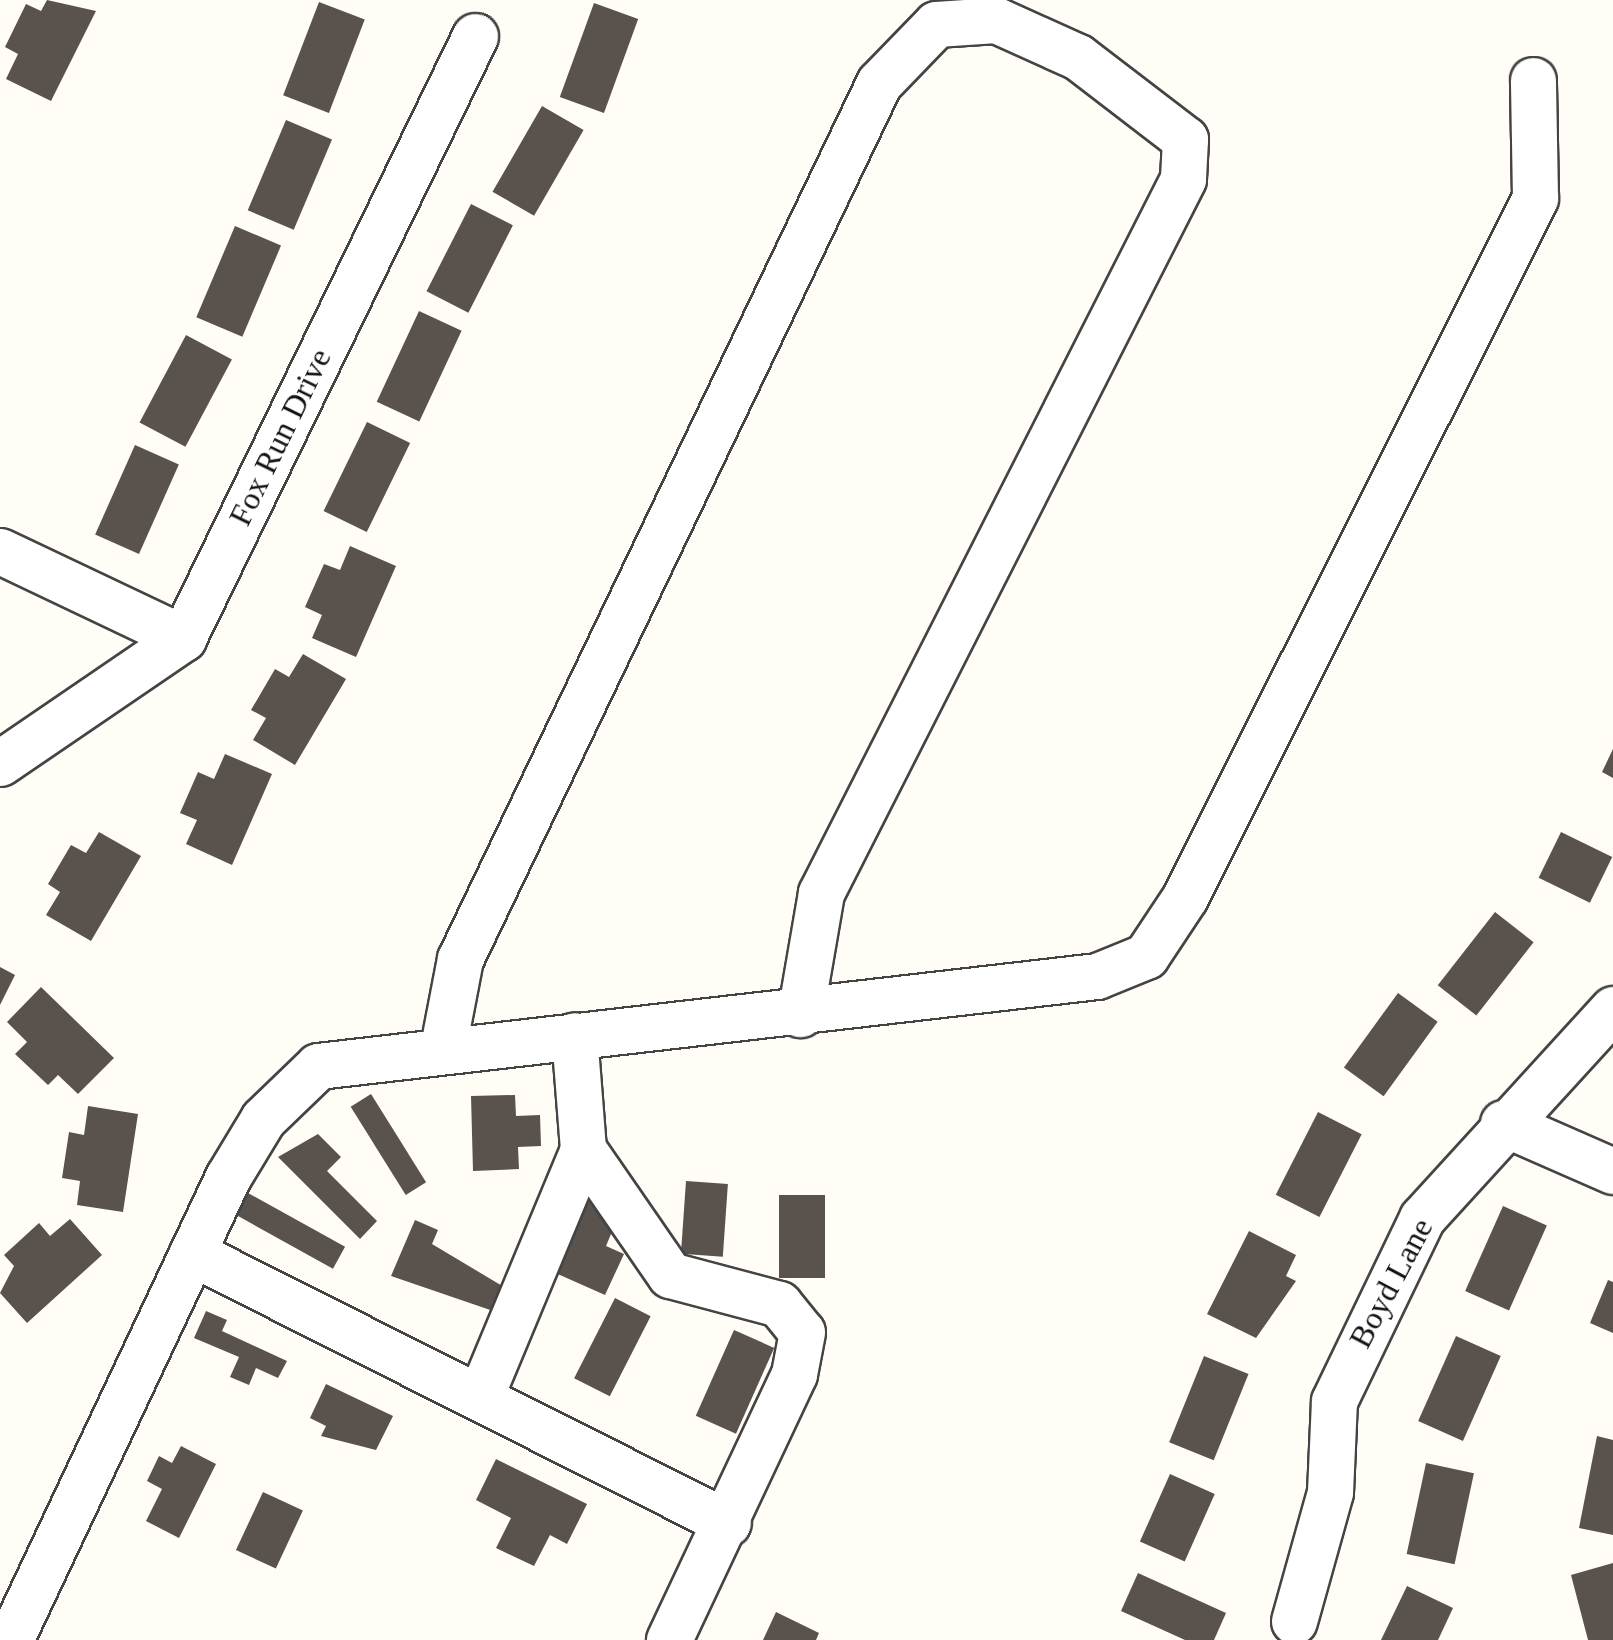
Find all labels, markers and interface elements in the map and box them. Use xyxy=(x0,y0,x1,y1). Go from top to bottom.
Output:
street label: Fox Run Drive xyxy=(221,342,339,532)
street label: Boyd Lane xyxy=(1341,1212,1441,1354)

